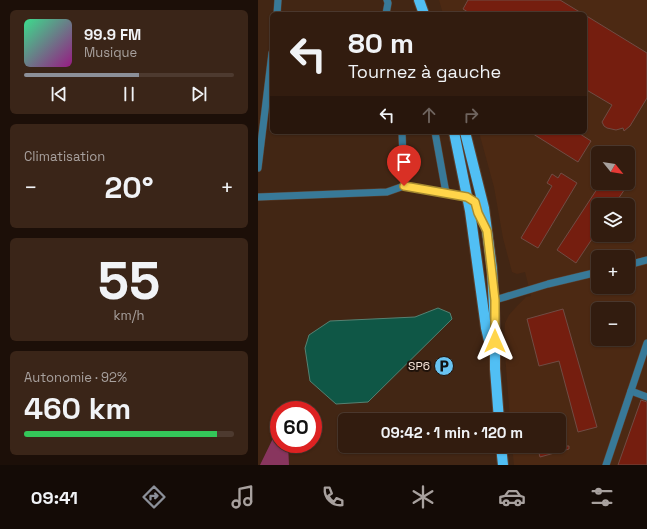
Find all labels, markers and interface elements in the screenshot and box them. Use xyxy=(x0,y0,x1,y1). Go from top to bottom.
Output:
text: 99.9 FM xyxy=(84,25,141,44)
text: 80 m xyxy=(348,25,414,61)
icon: left xyxy=(282,28,334,80)
text: Musique xyxy=(84,44,137,61)
text: Tournez à gauche xyxy=(348,60,501,83)
icon: previous xyxy=(48,83,70,105)
icon: pause xyxy=(118,83,140,105)
icon: next xyxy=(188,83,210,105)
icon: left xyxy=(376,104,398,126)
icon: ahead xyxy=(418,104,440,126)
icon: right xyxy=(460,104,482,126)
pin xyxy=(387,145,421,186)
north arrow xyxy=(591,146,635,190)
map controls xyxy=(591,146,635,346)
text: Climatisation xyxy=(24,148,105,165)
icon: arrive xyxy=(393,151,415,173)
text: 20° xyxy=(104,168,154,207)
text: − xyxy=(24,173,38,201)
text: + xyxy=(220,173,234,201)
button: layers xyxy=(591,198,635,242)
text: 55 xyxy=(98,248,160,314)
button: + xyxy=(591,250,635,294)
button: − xyxy=(591,302,635,346)
text: km/h xyxy=(114,307,144,324)
position arrow xyxy=(474,320,516,362)
parking icon: SP6 xyxy=(433,355,455,377)
place label: SP6 xyxy=(408,358,430,374)
text: Autonomie · 92% xyxy=(24,369,127,386)
text: 460 km xyxy=(24,389,131,428)
speed limit sign: 60 xyxy=(270,401,322,453)
text: 09:42 · 1 min · 120 m xyxy=(381,423,523,442)
icon: directions xyxy=(140,483,168,511)
icon: music xyxy=(229,483,257,511)
icon: phone xyxy=(319,483,347,511)
icon: climate xyxy=(409,483,437,511)
icon: car xyxy=(498,483,526,511)
icon: filters xyxy=(588,483,616,511)
text: 09:41 xyxy=(31,486,78,509)

